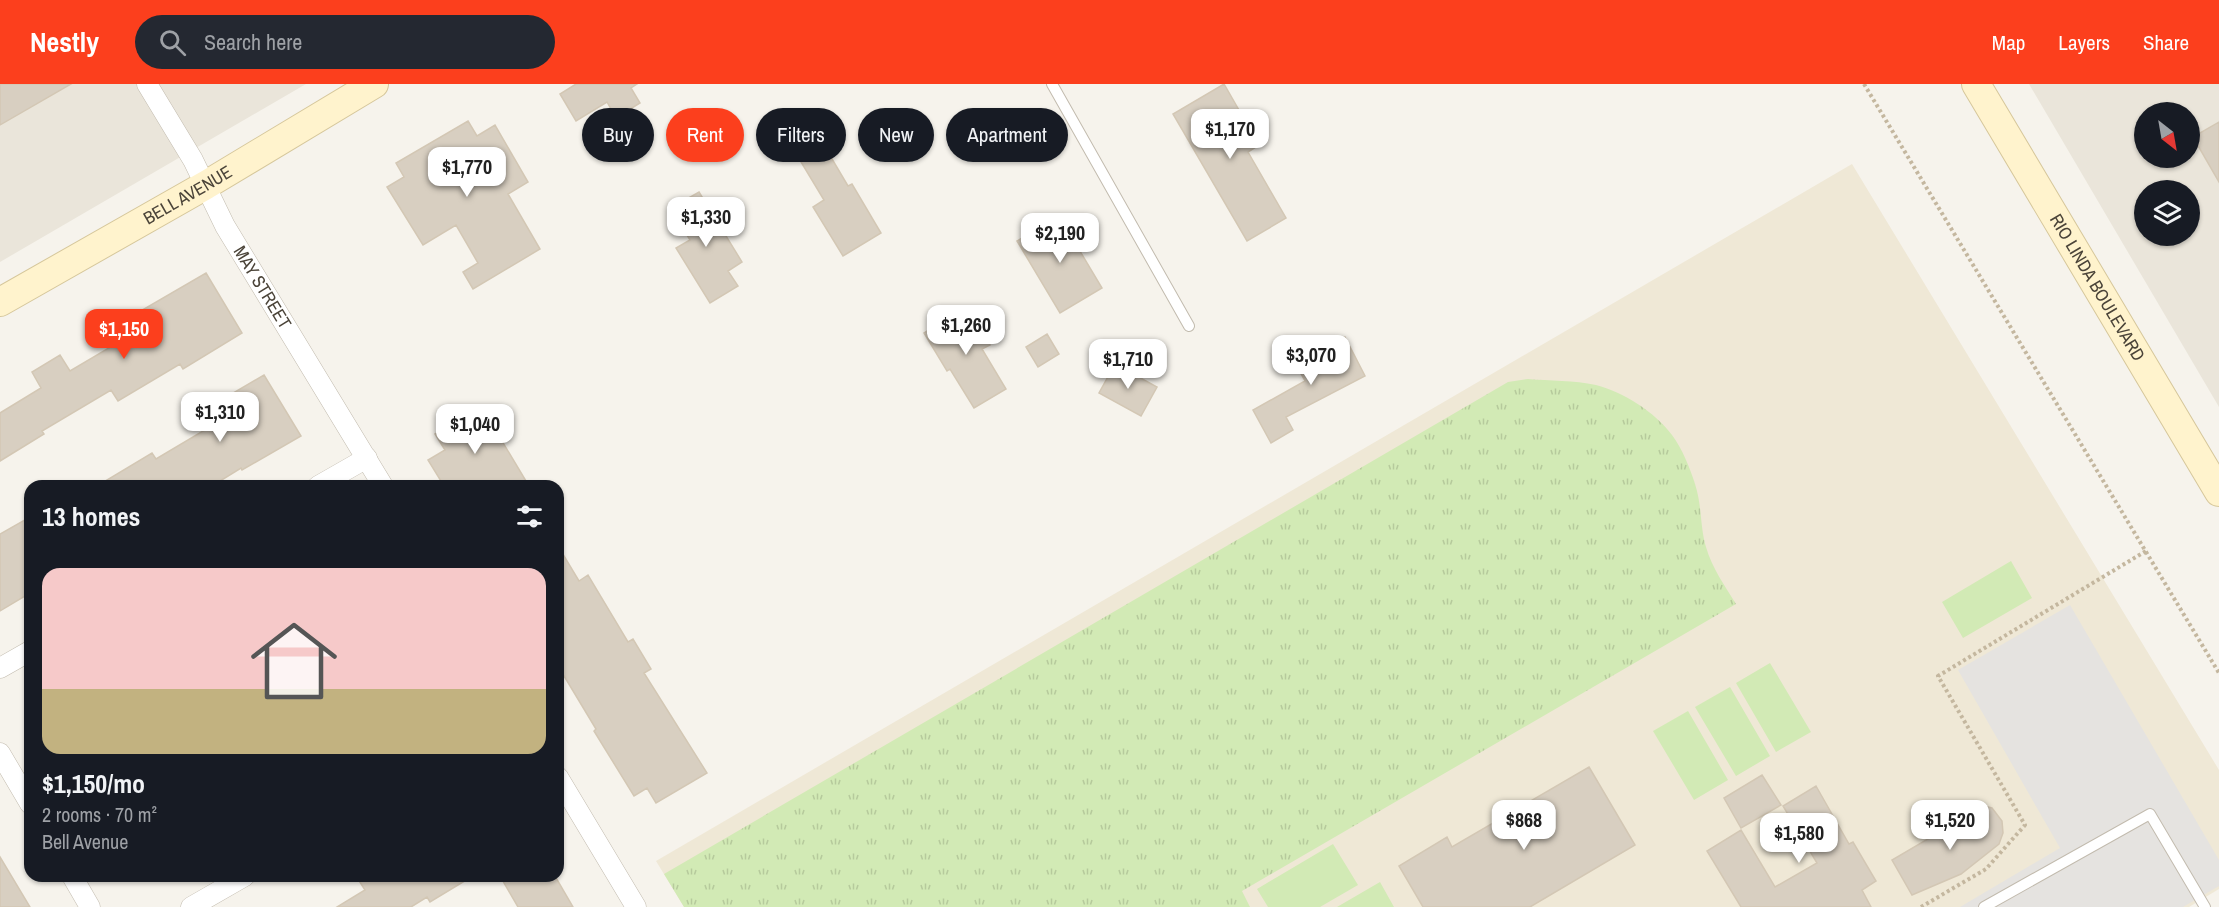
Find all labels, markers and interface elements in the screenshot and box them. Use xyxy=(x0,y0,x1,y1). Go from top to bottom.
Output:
search box xyxy=(135,15,555,69)
text: Nestly xyxy=(30,23,99,61)
icon: search xyxy=(156,26,189,59)
text: Search here xyxy=(204,27,302,57)
text: Map xyxy=(1992,28,2025,57)
text: Layers xyxy=(2058,28,2110,57)
text: Share xyxy=(2143,28,2189,57)
north arrow xyxy=(2134,102,2200,168)
map controls xyxy=(2134,102,2200,246)
chip: Buy xyxy=(582,108,654,162)
chip: Rent xyxy=(666,108,744,162)
chip: Filters xyxy=(756,108,846,162)
chip: New xyxy=(858,108,934,162)
chip: Apartment xyxy=(946,108,1068,162)
pin: $1,170 xyxy=(1181,109,1279,160)
text: $1,170 xyxy=(1205,115,1255,142)
pin: $1,770 xyxy=(418,147,516,198)
text: $1,770 xyxy=(442,153,492,180)
street label: BELL AVENUE xyxy=(139,159,237,230)
button: layers xyxy=(2134,180,2200,246)
pin: $1,330 xyxy=(657,197,755,248)
text: $1,330 xyxy=(681,203,731,230)
street label: RIO LINDA BOULEVARD xyxy=(2044,209,2151,366)
pin: $2,190 xyxy=(1011,213,1109,264)
text: $2,190 xyxy=(1035,219,1085,246)
street label: MAY STREET xyxy=(228,241,298,333)
pin: $1,260 xyxy=(917,305,1015,356)
pin: $1,150 xyxy=(75,309,173,360)
text: $1,260 xyxy=(941,311,991,338)
text: $1,150 xyxy=(99,315,149,342)
pin: $3,070 xyxy=(1262,335,1360,386)
pin: $1,710 xyxy=(1079,339,1177,390)
text: $3,070 xyxy=(1286,341,1336,368)
text: $1,710 xyxy=(1103,345,1153,372)
pin: $1,310 xyxy=(171,392,269,443)
text: $1,310 xyxy=(195,398,245,425)
pin: $1,040 xyxy=(426,404,524,455)
text: $1,040 xyxy=(450,410,500,437)
text: 13 homes xyxy=(42,499,140,534)
icon: filters xyxy=(513,500,546,533)
icon: home xyxy=(240,607,348,715)
text: $1,150/mo xyxy=(42,766,145,801)
pin: $868 xyxy=(1488,800,1560,851)
pin: $1,520 xyxy=(1901,800,1999,851)
text: 2 rooms · 70 m² xyxy=(42,801,157,828)
text: $868 xyxy=(1506,806,1542,833)
text: $1,520 xyxy=(1925,806,1975,833)
pin: $1,580 xyxy=(1750,813,1848,864)
text: $1,580 xyxy=(1774,819,1824,846)
text: Bell Avenue xyxy=(42,828,128,855)

